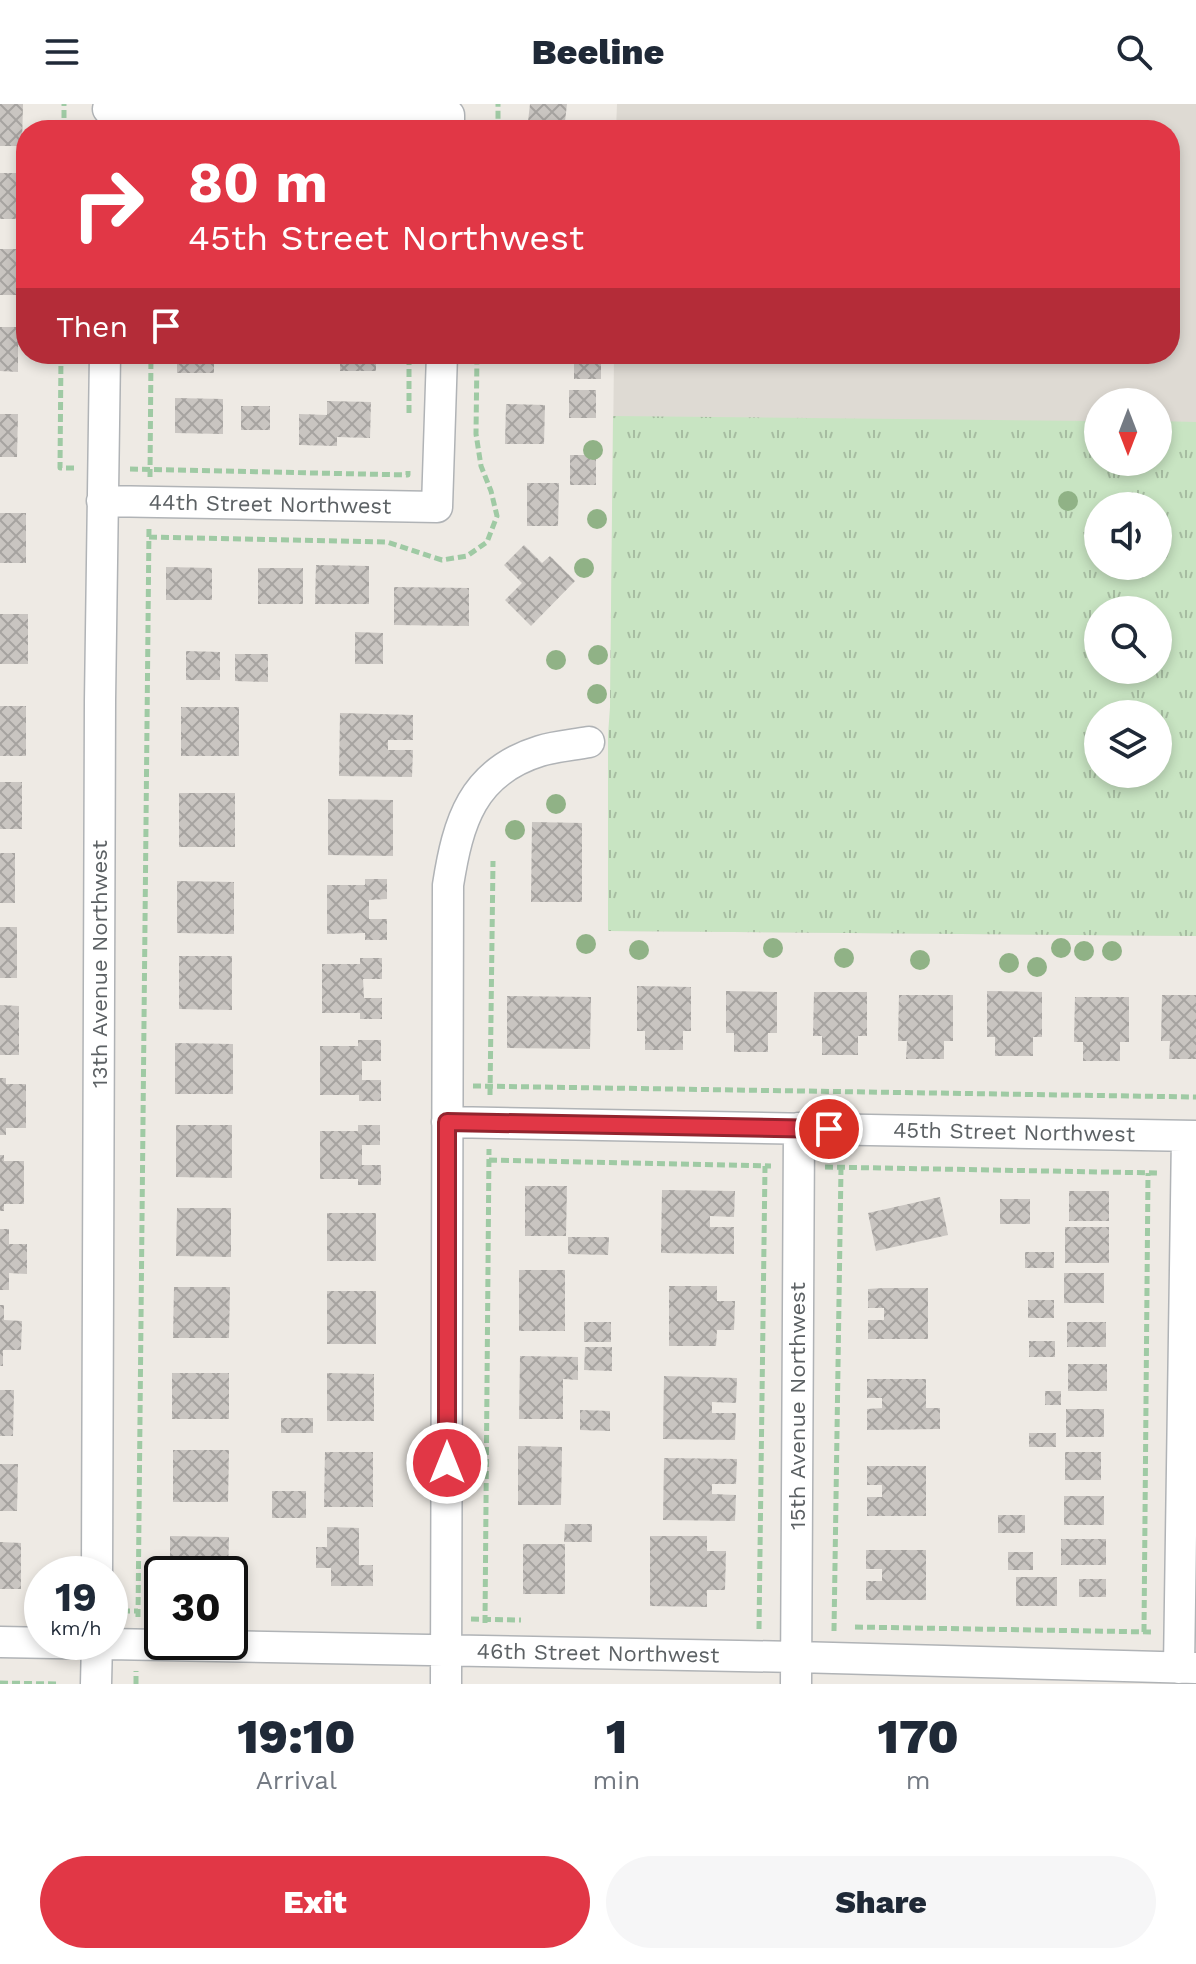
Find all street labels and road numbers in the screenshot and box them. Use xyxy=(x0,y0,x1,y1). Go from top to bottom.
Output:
street label: 44th Street Northwest xyxy=(148,489,392,519)
street label: 13th Avenue Northwest xyxy=(87,840,112,1088)
street label: 45th Street Northwest xyxy=(893,1117,1135,1147)
street label: 15th Avenue Northwest xyxy=(785,1282,810,1530)
street label: 46th Street Northwest xyxy=(477,1638,719,1668)

